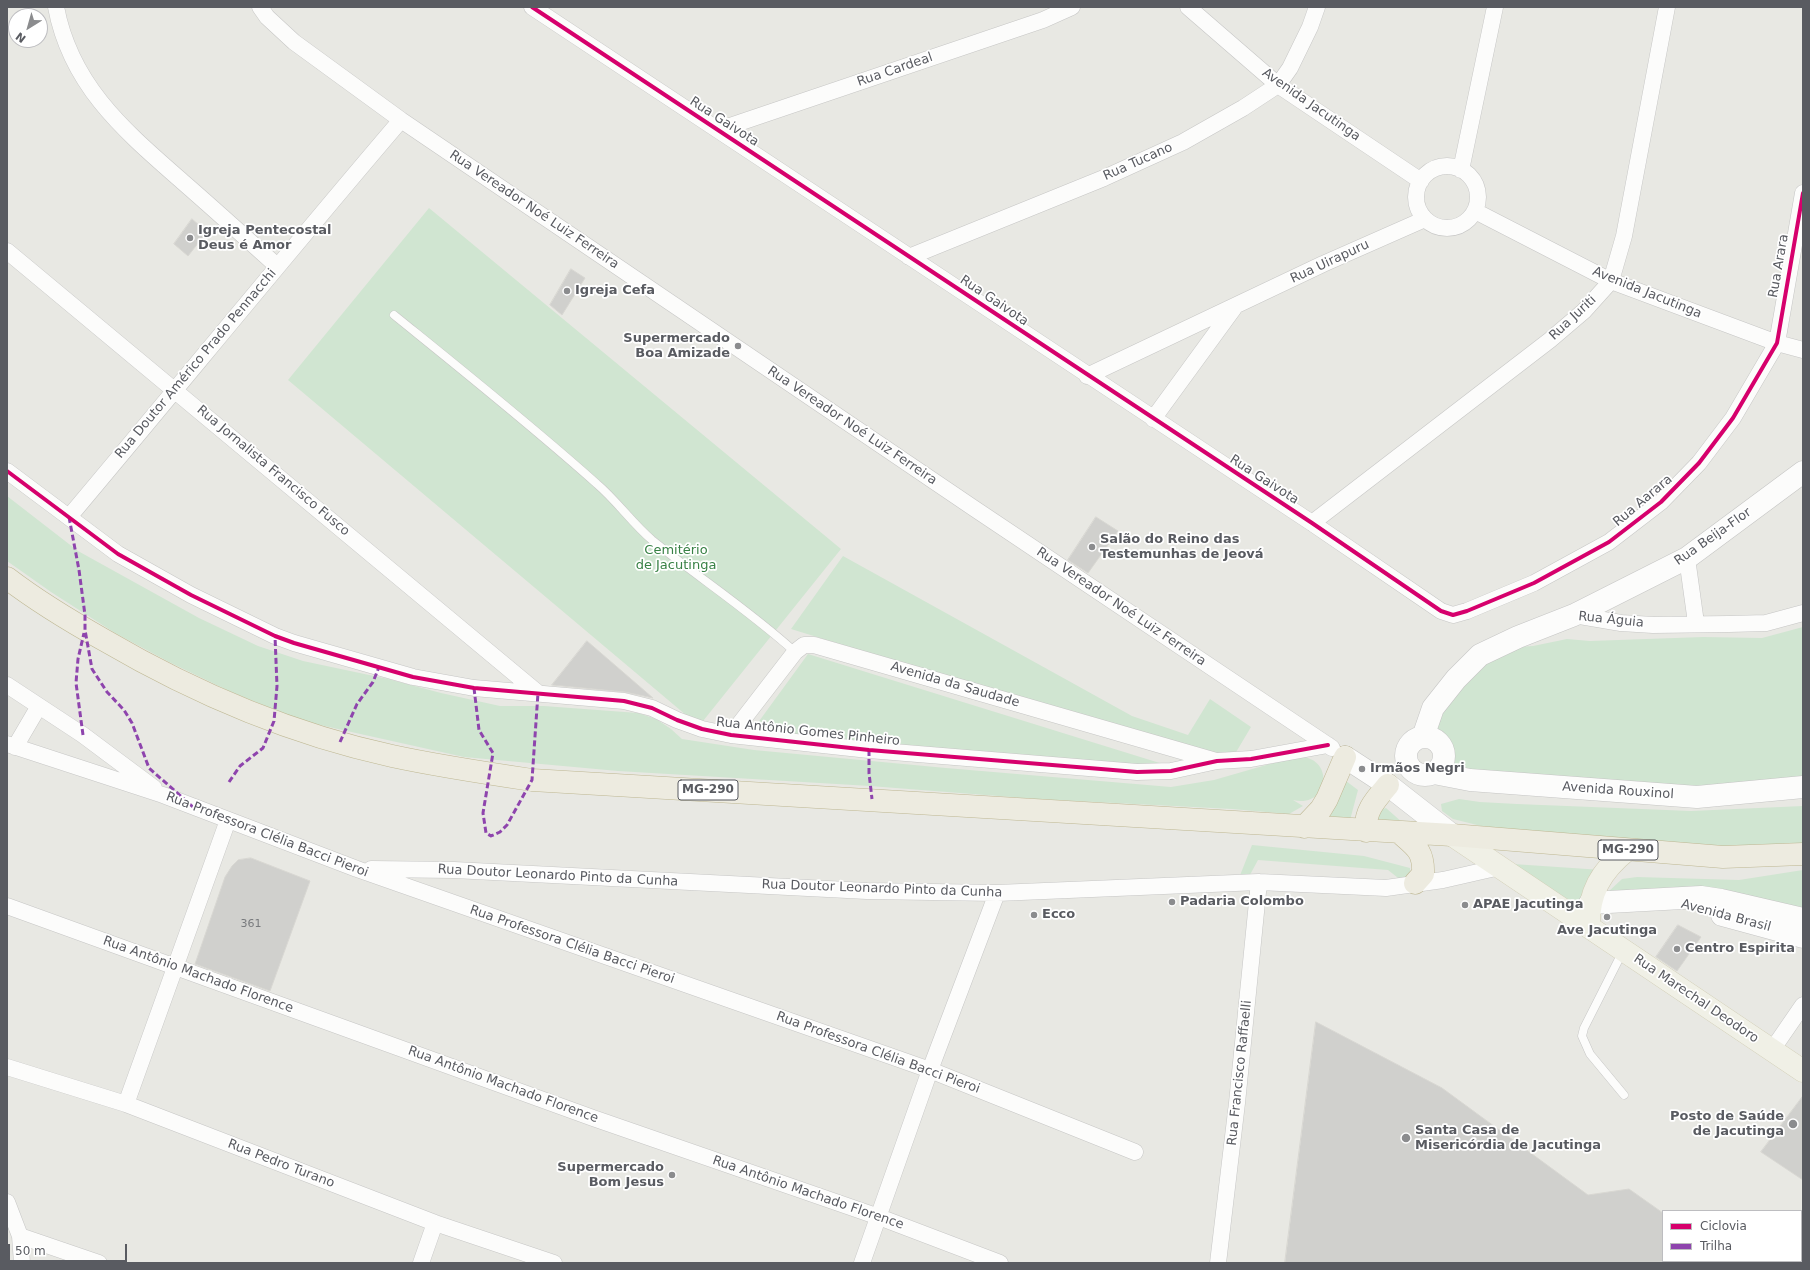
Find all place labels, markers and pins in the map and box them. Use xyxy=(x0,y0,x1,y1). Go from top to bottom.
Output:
place label: Igreja Pentecostal Deus é Amor xyxy=(198,223,332,254)
marker: Igreja Pentecostal Deus é Amor xyxy=(185,233,195,243)
place label: Igreja Cefa xyxy=(575,283,655,299)
marker: Igreja Cefa xyxy=(562,286,572,296)
place label: Supermercado Boa Amizade xyxy=(623,331,730,362)
marker: Supermercado Boa Amizade xyxy=(733,341,743,351)
place label: Salão do Reino das Testemunhas de Jeová xyxy=(1100,532,1264,563)
marker: Salão do Reino das Testemunhas de Jeová xyxy=(1087,542,1097,552)
place label: Irmãos Negri xyxy=(1370,761,1465,777)
marker: Irmãos Negri xyxy=(1357,764,1367,774)
place label: Padaria Colombo xyxy=(1180,894,1304,910)
marker: Padaria Colombo xyxy=(1167,897,1177,907)
place label: APAE Jacutinga xyxy=(1473,897,1583,913)
marker: APAE Jacutinga xyxy=(1460,900,1470,910)
place label: Ecco xyxy=(1042,907,1075,923)
marker: Ecco xyxy=(1029,910,1039,920)
marker: Ave Jacutinga xyxy=(1602,912,1612,922)
place label: Ave Jacutinga xyxy=(1557,923,1657,939)
place label: Centro Espirita xyxy=(1685,941,1795,957)
marker: Centro Espirita xyxy=(1672,944,1682,954)
place label: Posto de Saúde de Jacutinga xyxy=(1670,1109,1784,1140)
marker: Posto de Saúde de Jacutinga xyxy=(1787,1118,1799,1130)
place label: Santa Casa de Misericórdia de Jacutinga xyxy=(1415,1123,1601,1154)
marker: Santa Casa de Misericórdia de Jacutinga xyxy=(1400,1132,1412,1144)
place label: Supermercado Bom Jesus xyxy=(557,1160,664,1191)
marker: Supermercado Bom Jesus xyxy=(667,1170,677,1180)

